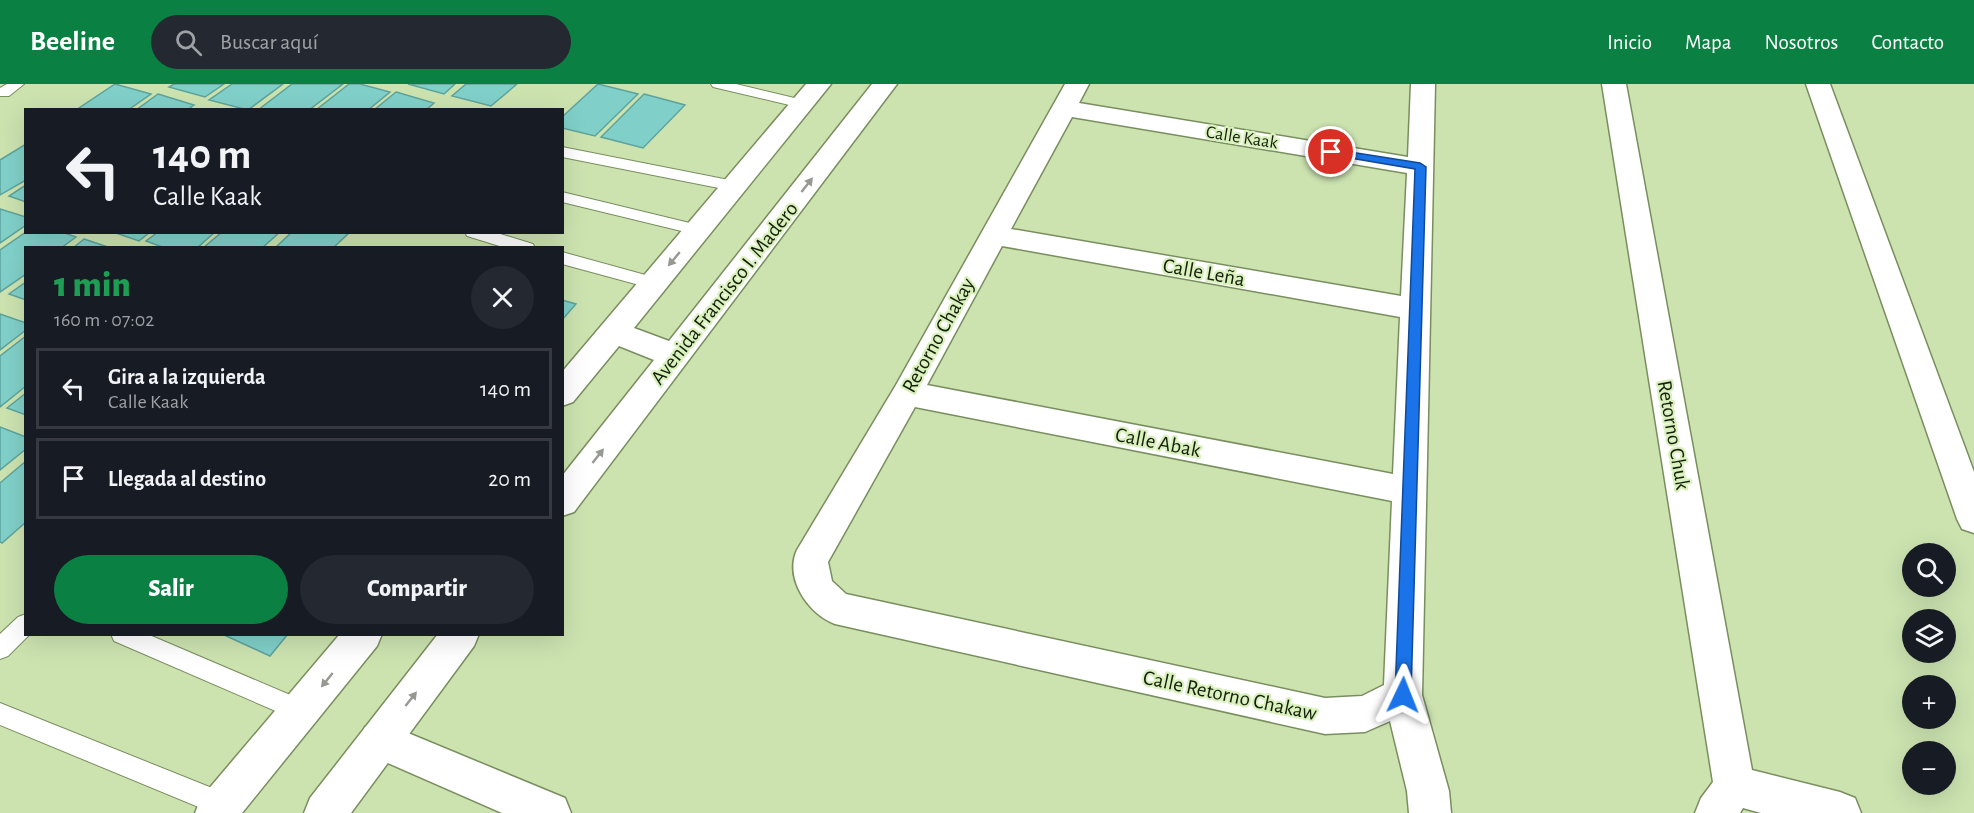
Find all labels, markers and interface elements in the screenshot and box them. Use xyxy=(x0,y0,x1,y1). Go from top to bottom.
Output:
search box xyxy=(151,15,571,69)
icon: search xyxy=(172,26,205,59)
text: Beeline xyxy=(30,28,115,56)
text: Buscar aquí xyxy=(220,31,318,53)
text: Inicio xyxy=(1607,32,1652,53)
text: Mapa xyxy=(1685,32,1732,53)
text: Nosotros xyxy=(1765,32,1838,53)
text: Contacto xyxy=(1871,32,1944,53)
street label: Calle Kaak xyxy=(1205,123,1280,153)
pin xyxy=(1305,126,1356,177)
icon: left xyxy=(54,132,132,210)
text: 140 m xyxy=(153,134,251,176)
icon: arrive xyxy=(1314,135,1347,168)
one-way arrow xyxy=(801,177,813,192)
text: Calle Kaak xyxy=(153,183,262,210)
street label: Avenida Francisco I. Madero xyxy=(647,198,802,388)
one-way arrow xyxy=(669,251,681,266)
street label: Calle Leña xyxy=(1161,255,1247,290)
button: close xyxy=(471,266,534,329)
text: 1 min xyxy=(54,267,131,303)
street label: Retorno Chakay xyxy=(898,274,979,396)
text: 160 m · 07:02 xyxy=(54,310,154,330)
text: Gira a la izquierda xyxy=(108,366,266,388)
icon: left xyxy=(57,372,90,405)
text: 140 m xyxy=(480,378,531,400)
street label: Retorno Chuk xyxy=(1654,379,1694,492)
text: Calle Kaak xyxy=(108,392,188,412)
street label: Calle Abak xyxy=(1114,424,1203,461)
one-way arrow xyxy=(592,448,604,463)
icon: arrive xyxy=(57,462,90,495)
text: Llegada al destino xyxy=(108,468,266,490)
text: 20 m xyxy=(488,468,531,490)
map controls xyxy=(1902,543,1956,795)
button: search xyxy=(1902,543,1956,597)
button: Salir xyxy=(54,555,288,624)
button: Compartir xyxy=(300,555,534,624)
button: layers xyxy=(1902,609,1956,663)
position arrow xyxy=(1371,663,1435,727)
street label: Calle Retorno Chakaw xyxy=(1141,667,1319,724)
one-way arrow xyxy=(320,672,333,688)
button: + xyxy=(1902,675,1956,729)
one-way arrow xyxy=(404,692,416,707)
button: − xyxy=(1902,741,1956,795)

